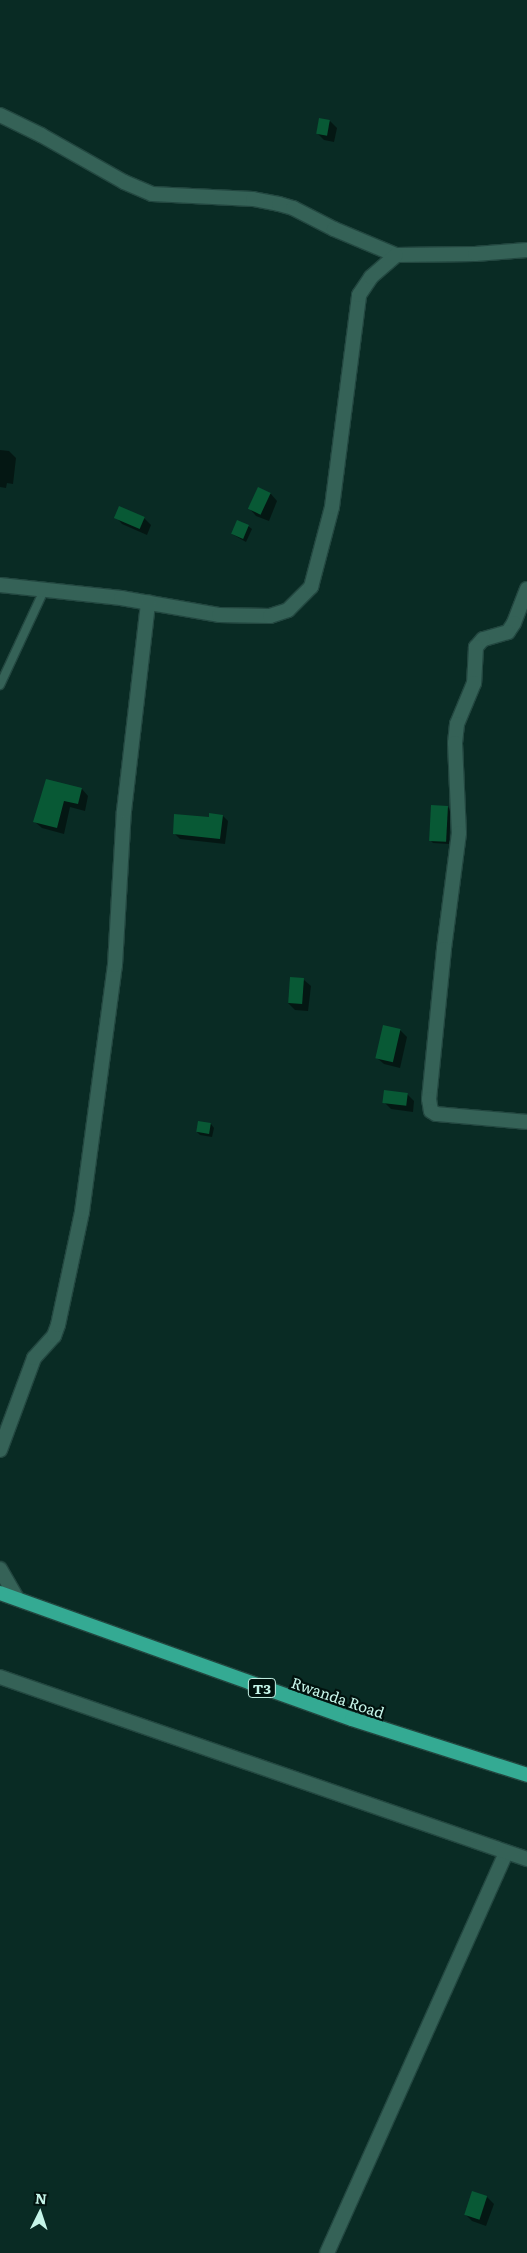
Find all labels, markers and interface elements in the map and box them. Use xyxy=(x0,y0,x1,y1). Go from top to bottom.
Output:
street label: Rwanda Road xyxy=(289,1673,387,1721)
road number: T3 xyxy=(247,1676,277,1700)
north arrow xyxy=(15,2188,65,2238)
text: N xyxy=(34,2188,48,2208)

